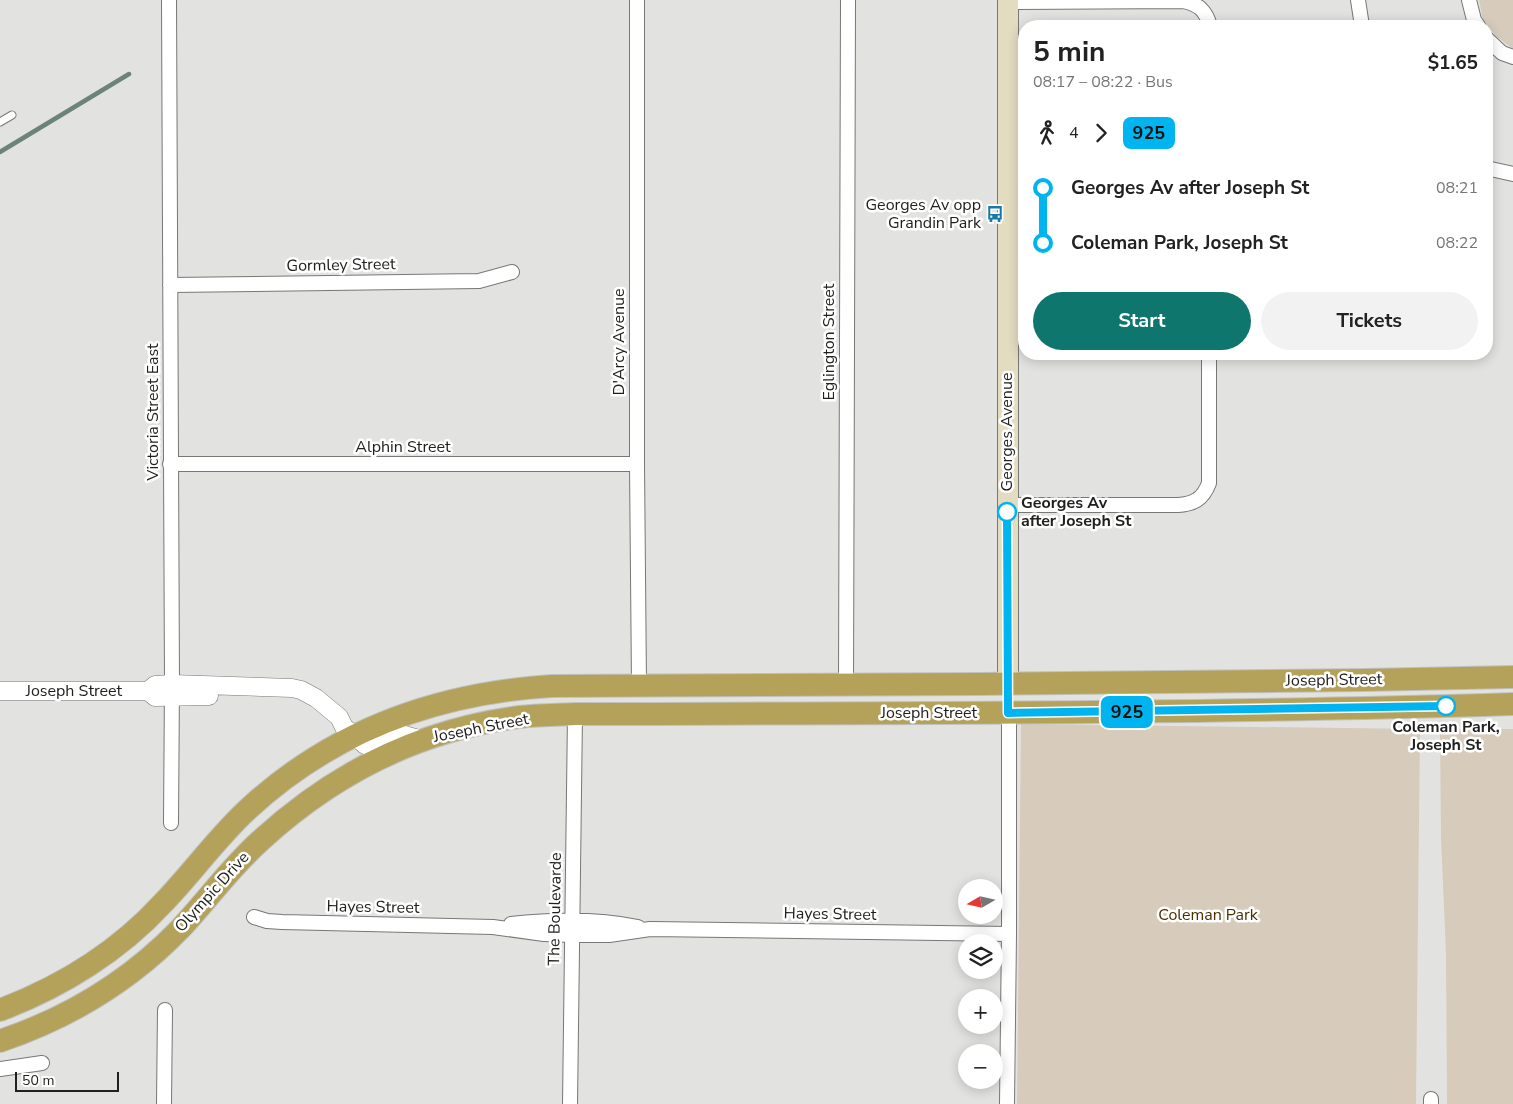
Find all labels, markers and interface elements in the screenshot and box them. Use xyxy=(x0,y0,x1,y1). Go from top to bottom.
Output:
text: 5 min xyxy=(1033,33,1105,71)
text: $1.65 xyxy=(1428,50,1478,76)
text: 08:17 – 08:22 · Bus xyxy=(1033,71,1173,93)
icon: walk xyxy=(1033,119,1061,147)
icon: forward xyxy=(1087,119,1115,147)
text: 925 xyxy=(1133,121,1165,145)
text: 4 xyxy=(1069,122,1079,144)
text: Georges Av after Joseph St xyxy=(1071,175,1309,201)
text: 08:21 xyxy=(1436,177,1478,199)
place label: Georges Av opp Grandin Park xyxy=(866,194,982,234)
bus stop icon: Georges Av opp Grandin Park xyxy=(985,204,1005,224)
text: Coleman Park, Joseph St xyxy=(1071,230,1288,256)
text: 08:22 xyxy=(1436,232,1478,254)
street label: Gormley Street xyxy=(286,253,396,277)
street label: Eglington Street xyxy=(818,283,840,400)
street label: D'Arcy Avenue xyxy=(608,289,630,395)
button: Start xyxy=(1033,292,1251,350)
button: Tickets xyxy=(1261,292,1478,350)
street label: Victoria Street East xyxy=(142,343,164,482)
street label: Georges Avenue xyxy=(996,373,1018,491)
street label: Alphin Street xyxy=(355,436,451,458)
place label: Georges Av after Joseph St xyxy=(1021,492,1132,532)
marker: Georges Av after Joseph St xyxy=(997,502,1017,522)
street label: Joseph Street xyxy=(1285,668,1383,692)
street label: Joseph Street xyxy=(25,680,123,702)
line badge: 925 xyxy=(1098,696,1156,728)
marker: Coleman Park, Joseph St xyxy=(1436,696,1456,716)
text: 925 xyxy=(1111,700,1143,724)
street label: Joseph Street xyxy=(880,702,978,724)
street label: Joseph Street xyxy=(431,708,531,748)
place label: Coleman Park, Joseph St xyxy=(1392,716,1500,756)
street label: Olympic Drive xyxy=(170,847,254,937)
street label: The Boulevarde xyxy=(543,852,567,966)
north arrow xyxy=(958,879,1002,924)
map controls xyxy=(958,879,1003,1089)
street label: Hayes Street xyxy=(326,895,420,919)
street label: Hayes Street xyxy=(783,902,877,926)
park label: Coleman Park xyxy=(1158,904,1259,926)
button: layers xyxy=(958,934,1003,979)
button: + xyxy=(958,989,1003,1034)
button: − xyxy=(958,1044,1003,1089)
scale bar xyxy=(15,1069,119,1092)
text: 50 m xyxy=(22,1071,54,1090)

